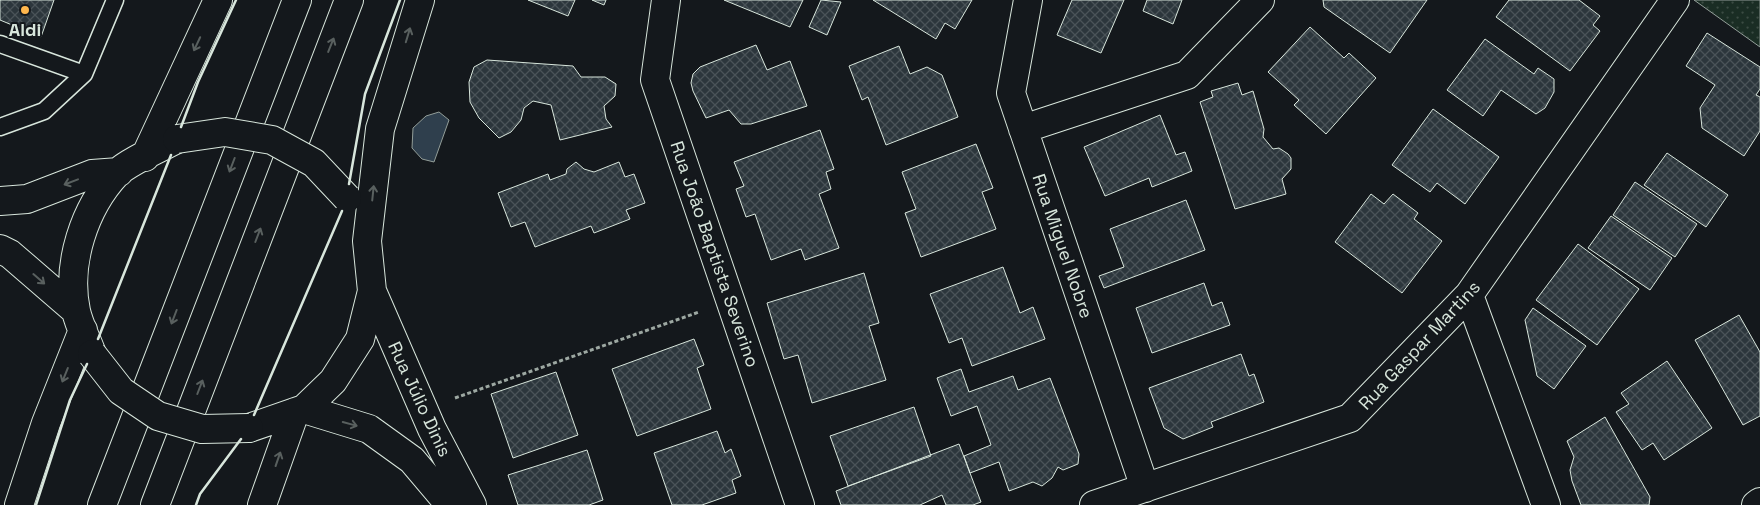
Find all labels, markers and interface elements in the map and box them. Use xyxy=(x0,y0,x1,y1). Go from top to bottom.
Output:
marker: Aldi xyxy=(19,4,31,16)
place label: Aldi xyxy=(9,18,41,41)
one-way arrow xyxy=(403,27,413,43)
one-way arrow xyxy=(192,36,201,51)
one-way arrow xyxy=(327,38,337,53)
street label: Rua João Baptista Severino xyxy=(665,138,765,370)
one-way arrow xyxy=(227,157,236,172)
street label: Rua Miguel Nobre xyxy=(1027,171,1099,321)
one-way arrow xyxy=(64,178,80,187)
one-way arrow xyxy=(368,185,378,201)
one-way arrow xyxy=(254,228,263,244)
one-way arrow xyxy=(32,273,45,284)
street label: Rua Gaspar Martins xyxy=(1353,276,1485,414)
one-way arrow xyxy=(169,309,178,324)
street label: Rua Júlio Dinis xyxy=(383,338,457,460)
one-way arrow xyxy=(60,367,69,382)
one-way arrow xyxy=(196,380,205,395)
one-way arrow xyxy=(342,419,358,429)
one-way arrow xyxy=(274,451,284,467)

